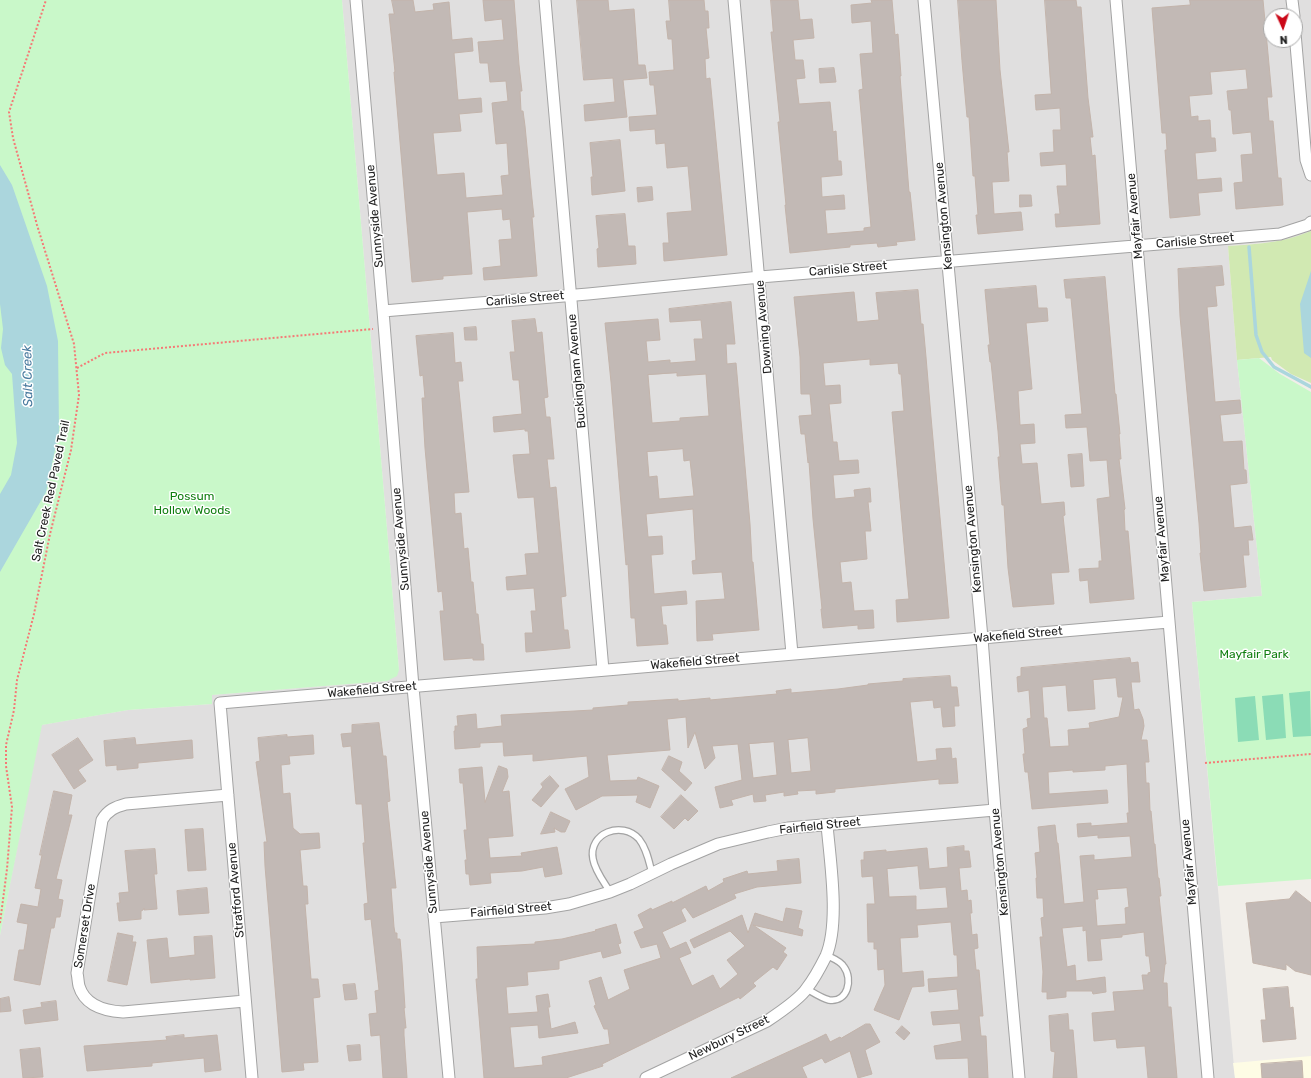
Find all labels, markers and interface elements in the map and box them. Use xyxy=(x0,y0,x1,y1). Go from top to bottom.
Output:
north arrow xyxy=(1263,8,1303,48)
text: N xyxy=(1279,33,1288,46)
street label: Kensington Avenue xyxy=(932,162,956,270)
street label: Sunnyside Avenue xyxy=(363,164,387,268)
street label: Mayfair Avenue xyxy=(1124,172,1146,260)
street label: Carlisle Street xyxy=(1155,230,1235,252)
street label: Carlisle Street xyxy=(808,258,888,280)
street label: Downing Avenue xyxy=(753,279,775,375)
street label: Carlisle Street xyxy=(485,288,565,310)
street label: Buckingham Avenue xyxy=(565,313,589,429)
water label: Salt Creek xyxy=(20,345,36,407)
street label: Salt Creek Red Paved Trail xyxy=(29,419,73,563)
street label: Kensington Avenue xyxy=(961,485,985,593)
street label: Sunnyside Avenue xyxy=(389,487,413,591)
park label: Possum Hollow Woods xyxy=(154,490,230,518)
street label: Mayfair Avenue xyxy=(1151,495,1173,583)
street label: Wakefield Street xyxy=(973,624,1063,646)
park label: Mayfair Park xyxy=(1219,648,1289,662)
street label: Wakefield Street xyxy=(650,651,740,673)
street label: Wakefield Street xyxy=(327,679,417,701)
street label: Kensington Avenue xyxy=(988,808,1012,916)
street label: Sunnyside Avenue xyxy=(417,810,441,914)
street label: Fairfield Street xyxy=(779,815,861,837)
street label: Mayfair Avenue xyxy=(1178,818,1200,906)
street label: Stratford Avenue xyxy=(225,842,247,938)
street label: Somerset Drive xyxy=(71,883,99,969)
street label: Fairfield Street xyxy=(470,899,552,921)
street label: Newbury Street xyxy=(686,1012,772,1064)

